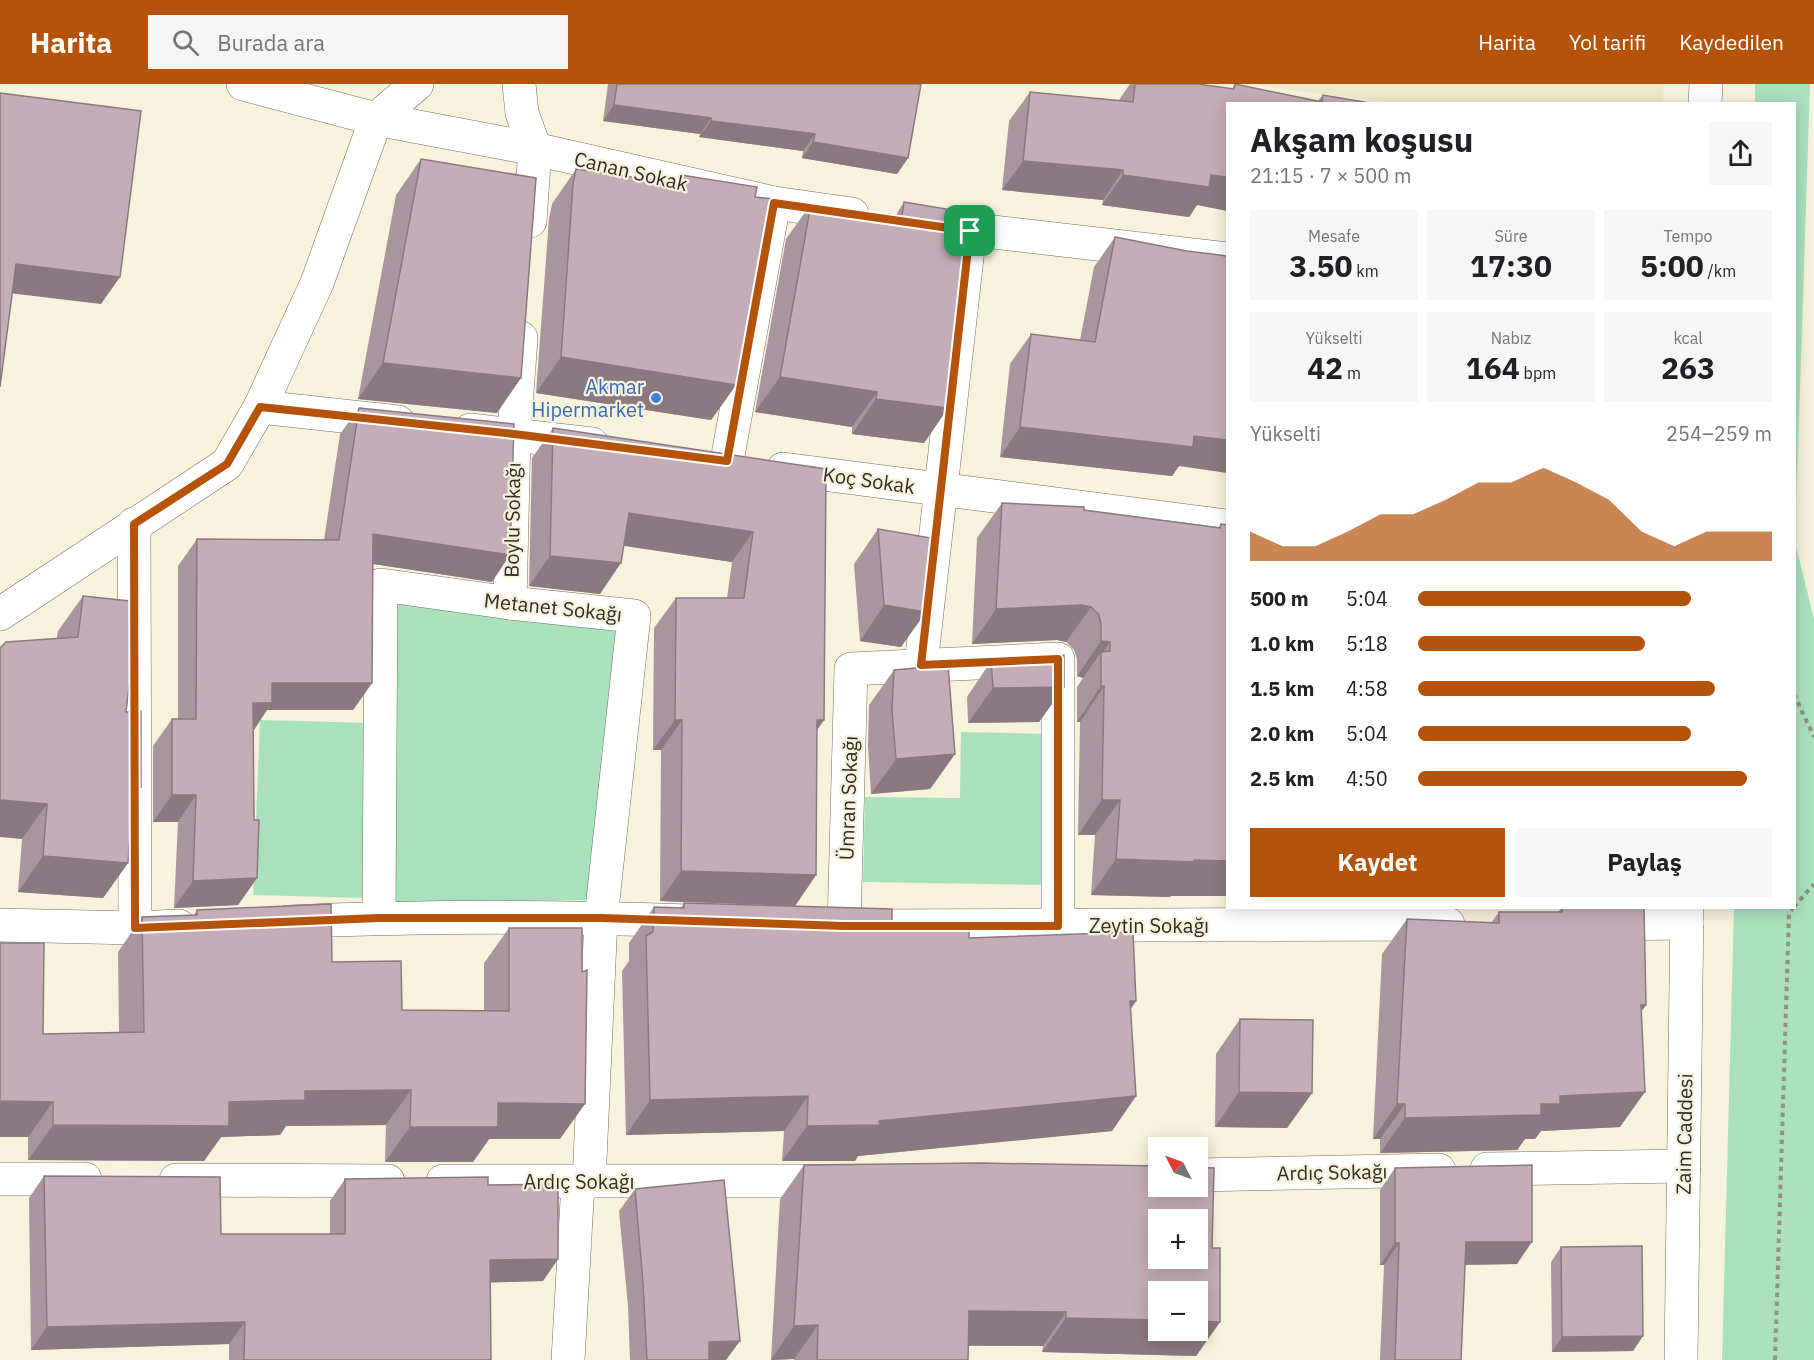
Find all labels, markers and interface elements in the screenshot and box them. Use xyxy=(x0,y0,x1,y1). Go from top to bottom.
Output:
search box xyxy=(148,15,568,69)
text: Harita xyxy=(30,24,112,61)
icon: search xyxy=(169,26,202,59)
text: Burada ara xyxy=(217,28,325,57)
text: Harita xyxy=(1478,28,1536,56)
text: Yol tarifi xyxy=(1569,28,1646,56)
text: Kaydedilen xyxy=(1679,28,1784,56)
text: Akşam koşusu xyxy=(1250,118,1473,161)
button: share xyxy=(1709,122,1772,185)
street label: Canan Sokak xyxy=(572,145,691,197)
text: 21:15 · 7 × 500 m xyxy=(1250,162,1411,189)
pin xyxy=(944,205,995,256)
icon: arrive xyxy=(953,214,986,247)
text: Mesafe xyxy=(1308,226,1360,246)
text: Süre xyxy=(1495,226,1527,246)
text: Tempo xyxy=(1663,226,1713,246)
text: 3.50 xyxy=(1289,246,1353,285)
text: 17:30 xyxy=(1470,246,1552,285)
text: 5:00 xyxy=(1640,246,1704,285)
text: km xyxy=(1353,261,1379,281)
text: /km xyxy=(1704,261,1736,281)
text: Yükselti xyxy=(1306,328,1362,348)
text: Nabız xyxy=(1491,328,1531,348)
text: kcal xyxy=(1673,328,1703,348)
text: 42 xyxy=(1307,348,1343,387)
text: 164 xyxy=(1466,348,1520,387)
text: 263 xyxy=(1661,348,1715,387)
text: m xyxy=(1343,363,1361,383)
text: bpm xyxy=(1520,363,1556,383)
place label: Akmar Hipermarket xyxy=(531,373,644,423)
marker: Akmar Hipermarket xyxy=(649,391,663,405)
text: Yükselti xyxy=(1250,420,1321,447)
text: 254–259 m xyxy=(1666,420,1772,447)
street label: Koç Sokak xyxy=(821,460,917,500)
street label: Boylu Sokağı xyxy=(497,462,527,578)
text: 500 m xyxy=(1250,585,1309,612)
text: 5:04 xyxy=(1346,585,1388,612)
street label: Metanet Sokağı xyxy=(483,586,623,628)
text: 1.0 km xyxy=(1250,630,1314,657)
text: 5:18 xyxy=(1346,630,1388,657)
text: 1.5 km xyxy=(1250,675,1314,702)
text: 4:58 xyxy=(1346,675,1388,702)
text: 2.0 km xyxy=(1250,720,1314,747)
text: 5:04 xyxy=(1346,720,1388,747)
street label: Ümran Sokağı xyxy=(832,735,864,861)
text: 2.5 km xyxy=(1250,765,1314,792)
text: 4:50 xyxy=(1346,765,1388,792)
button: Kaydet xyxy=(1250,828,1505,897)
button: Paylaş xyxy=(1517,828,1772,897)
street label: Zeytin Sokağı xyxy=(1089,912,1209,939)
street label: Zaim Caddesi xyxy=(1669,1073,1699,1195)
north arrow xyxy=(1148,1137,1208,1197)
map controls xyxy=(1148,1137,1208,1341)
street label: Ardıç Sokağı xyxy=(1276,1158,1388,1186)
street label: Ardıç Sokağı xyxy=(524,1168,634,1195)
button: + xyxy=(1148,1209,1208,1269)
button: − xyxy=(1148,1281,1208,1341)

